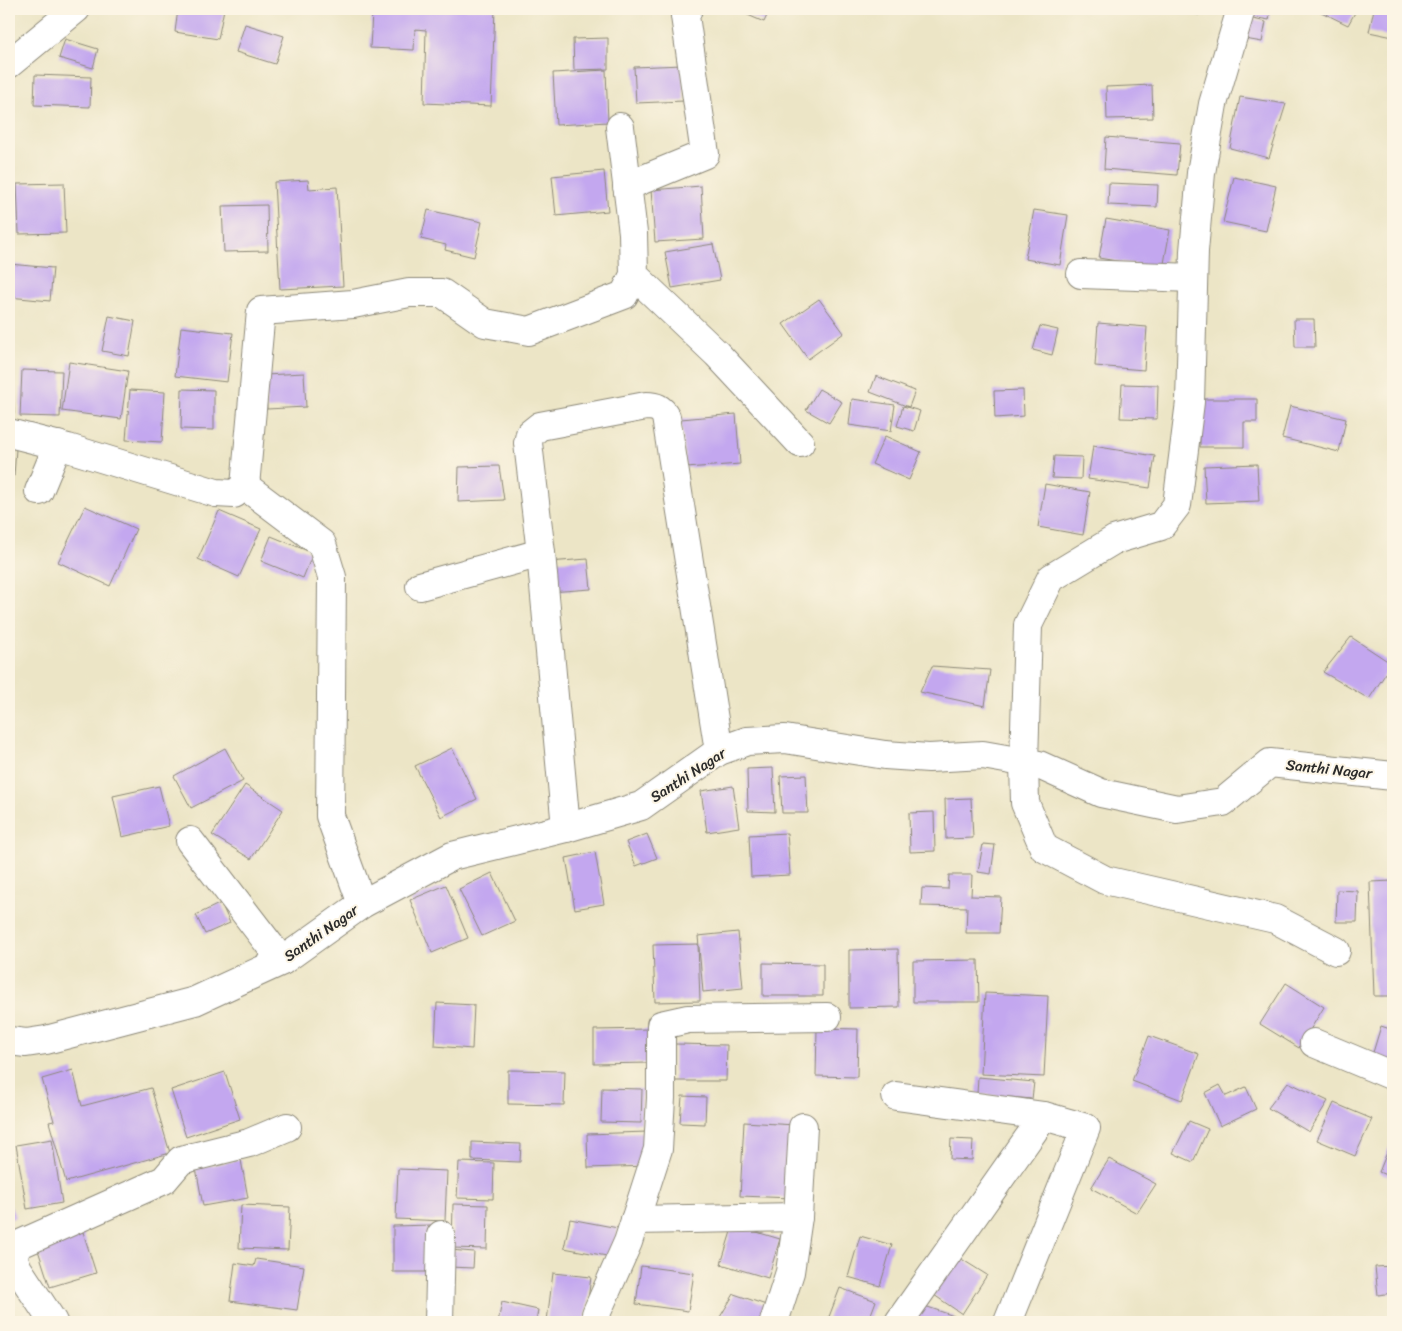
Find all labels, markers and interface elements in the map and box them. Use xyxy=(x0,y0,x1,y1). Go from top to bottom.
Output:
street label: Santhi Nagar xyxy=(645,740,732,810)
street label: Santhi Nagar xyxy=(1285,752,1374,787)
street label: Santhi Nagar xyxy=(278,897,365,969)

